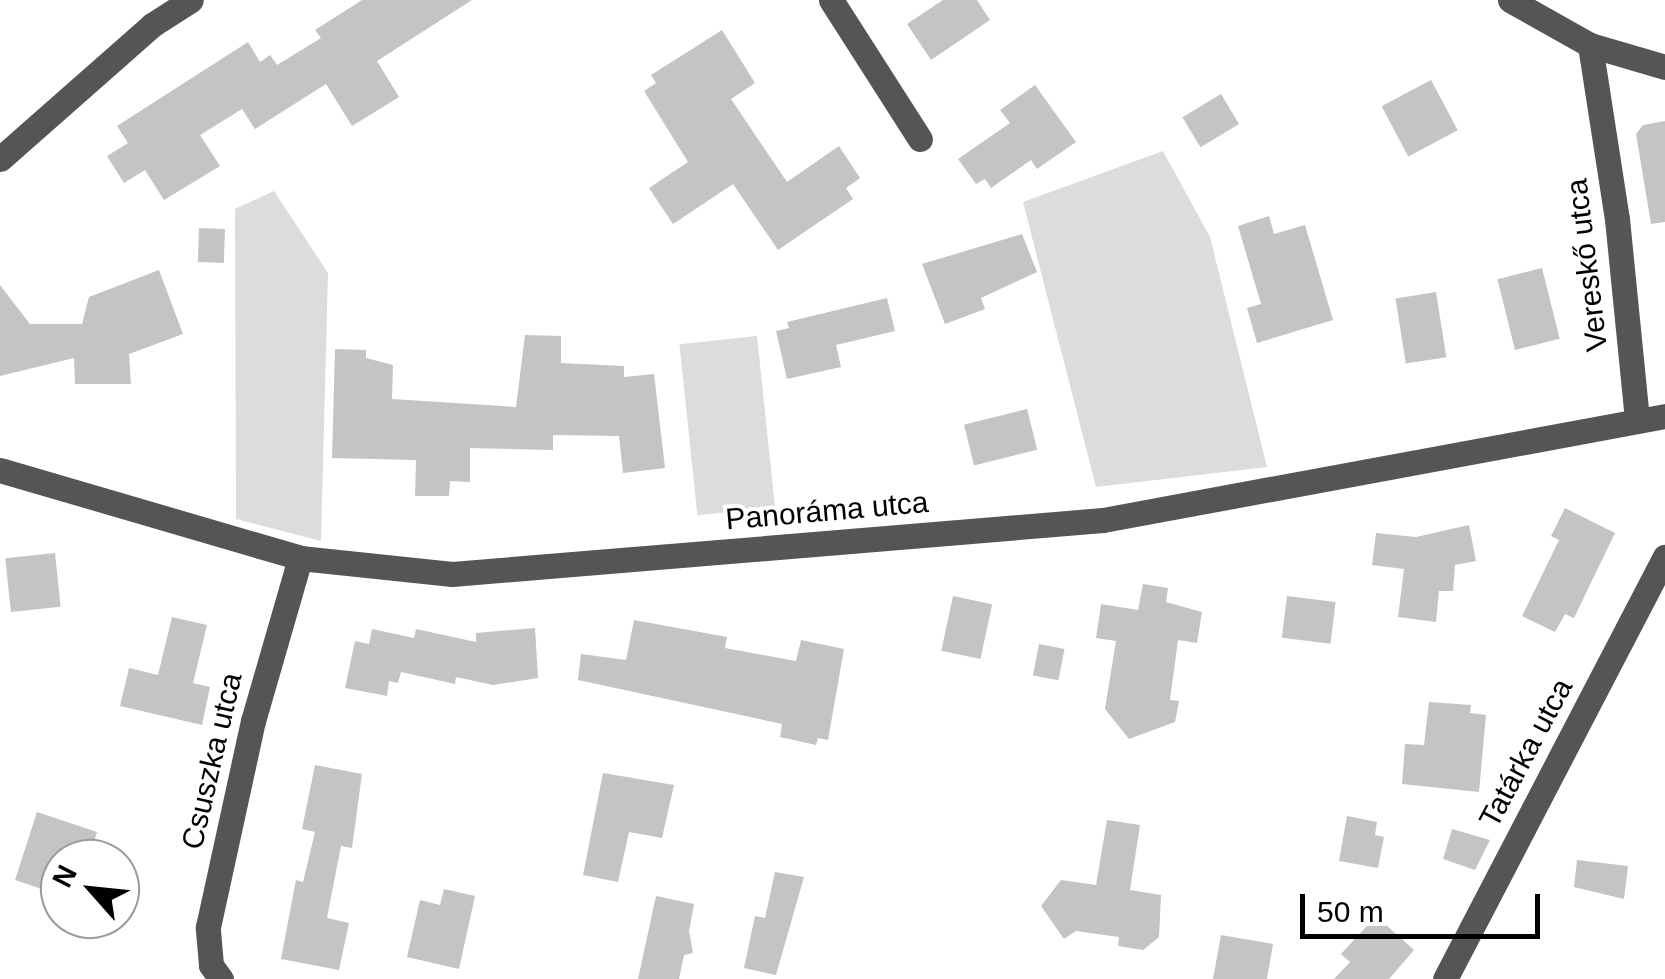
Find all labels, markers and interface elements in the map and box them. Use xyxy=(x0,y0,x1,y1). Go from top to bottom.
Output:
street label: Vereskő utca xyxy=(1559,177,1615,353)
street label: Panoráma utca xyxy=(724,484,930,538)
street label: Csuszka utca xyxy=(174,669,250,853)
street label: Tatárka utca xyxy=(1472,672,1580,834)
north arrow xyxy=(40,839,140,939)
text: N xyxy=(46,860,83,892)
scale bar xyxy=(1305,874,1545,936)
text: 50 m xyxy=(1317,895,1384,928)

